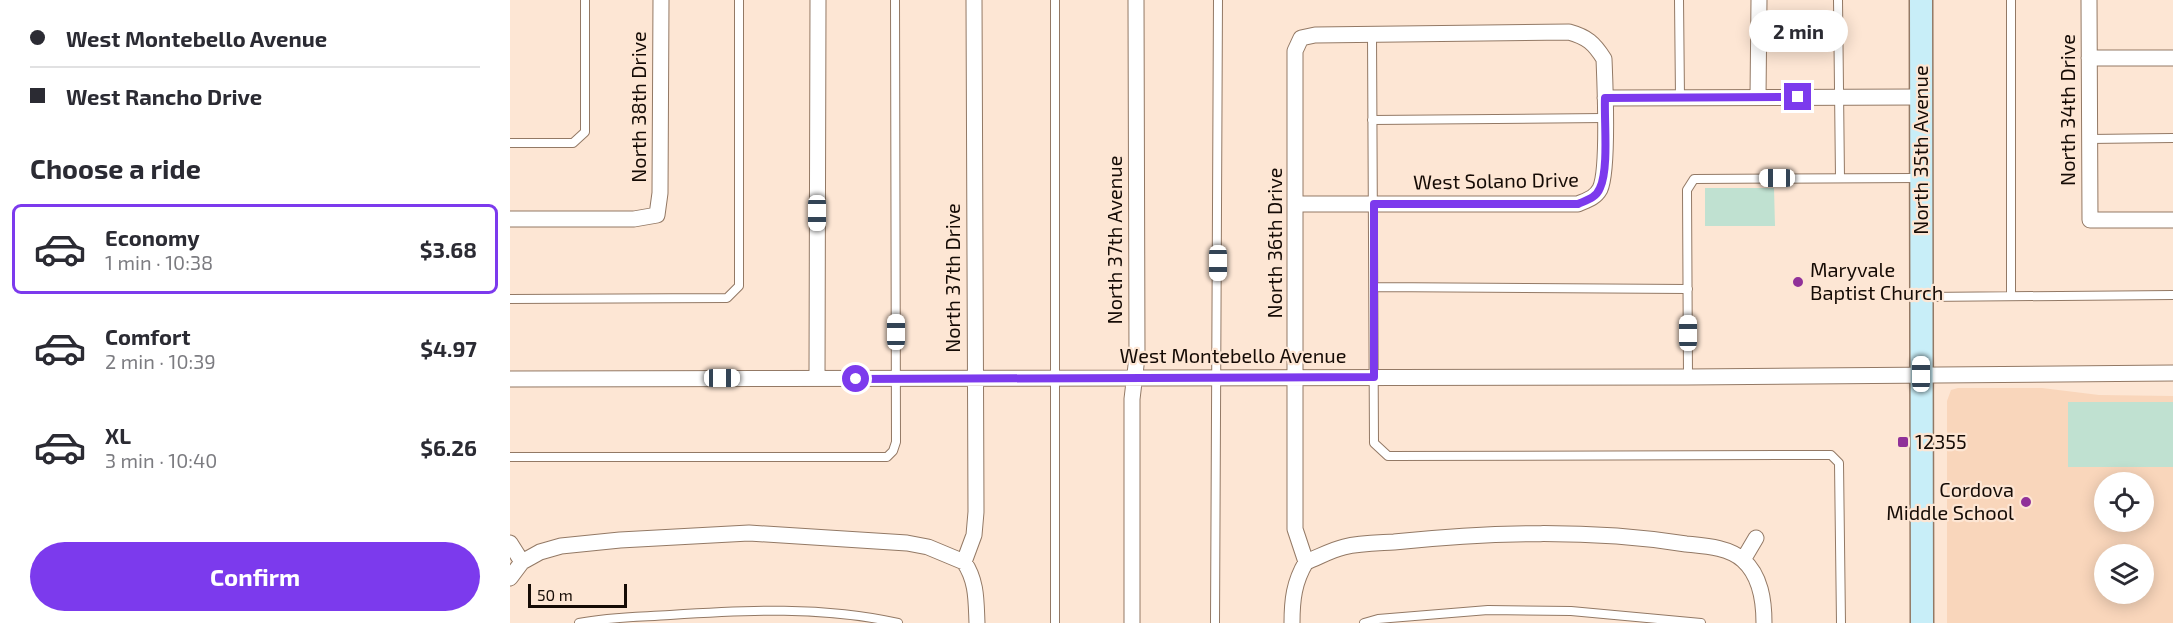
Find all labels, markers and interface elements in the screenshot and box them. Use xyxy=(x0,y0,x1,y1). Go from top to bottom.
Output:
callout: 2 min xyxy=(1748,10,1848,52)
text: 2 min xyxy=(1773,19,1824,43)
text: West Montebello Avenue xyxy=(66,25,327,51)
street label: North 38th Drive xyxy=(626,31,650,183)
street label: North 34th Drive xyxy=(2055,34,2079,186)
street label: North 35th Avenue xyxy=(1908,65,1932,235)
text: West Rancho Drive xyxy=(66,83,262,109)
route end xyxy=(1784,83,1811,110)
text: Choose a ride xyxy=(30,152,201,184)
street label: North 37th Avenue xyxy=(1102,156,1126,324)
street label: West Solano Drive xyxy=(1413,167,1579,193)
street label: North 36th Drive xyxy=(1262,168,1286,318)
car xyxy=(1759,169,1795,187)
car xyxy=(808,195,826,231)
street label: North 37th Drive xyxy=(940,203,964,353)
icon: car xyxy=(33,222,87,276)
text: Economy xyxy=(105,224,200,250)
text: $3.68 xyxy=(420,236,477,262)
car xyxy=(1209,245,1227,281)
text: 1 min · 10:38 xyxy=(105,250,213,274)
place label: Maryvale Baptist Church xyxy=(1810,257,1943,304)
marker: Maryvale Baptist Church xyxy=(1791,275,1805,289)
car xyxy=(887,314,905,350)
car xyxy=(1679,315,1697,351)
icon: car xyxy=(33,321,87,375)
text: Comfort xyxy=(105,323,190,349)
text: $4.97 xyxy=(420,335,477,361)
street label: West Montebello Avenue xyxy=(1120,343,1346,367)
text: 2 min · 10:39 xyxy=(105,349,216,373)
car xyxy=(1912,356,1930,392)
route start xyxy=(842,365,869,392)
car xyxy=(704,369,740,387)
icon: car xyxy=(33,420,87,474)
text: XL xyxy=(105,422,131,448)
place label: 12355 xyxy=(1915,429,1967,453)
text: $6.26 xyxy=(420,434,477,460)
marker: 12355 xyxy=(1896,435,1910,449)
text: 3 min · 10:40 xyxy=(105,448,217,472)
map controls xyxy=(2094,472,2154,604)
button: locate xyxy=(2094,472,2154,532)
place label: Cordova Middle School xyxy=(1886,477,2014,524)
marker: Cordova Middle School xyxy=(2019,495,2033,509)
button: Confirm xyxy=(30,542,480,611)
button: layers xyxy=(2094,544,2154,604)
scale bar xyxy=(528,581,627,608)
text: 50 m xyxy=(537,585,573,604)

